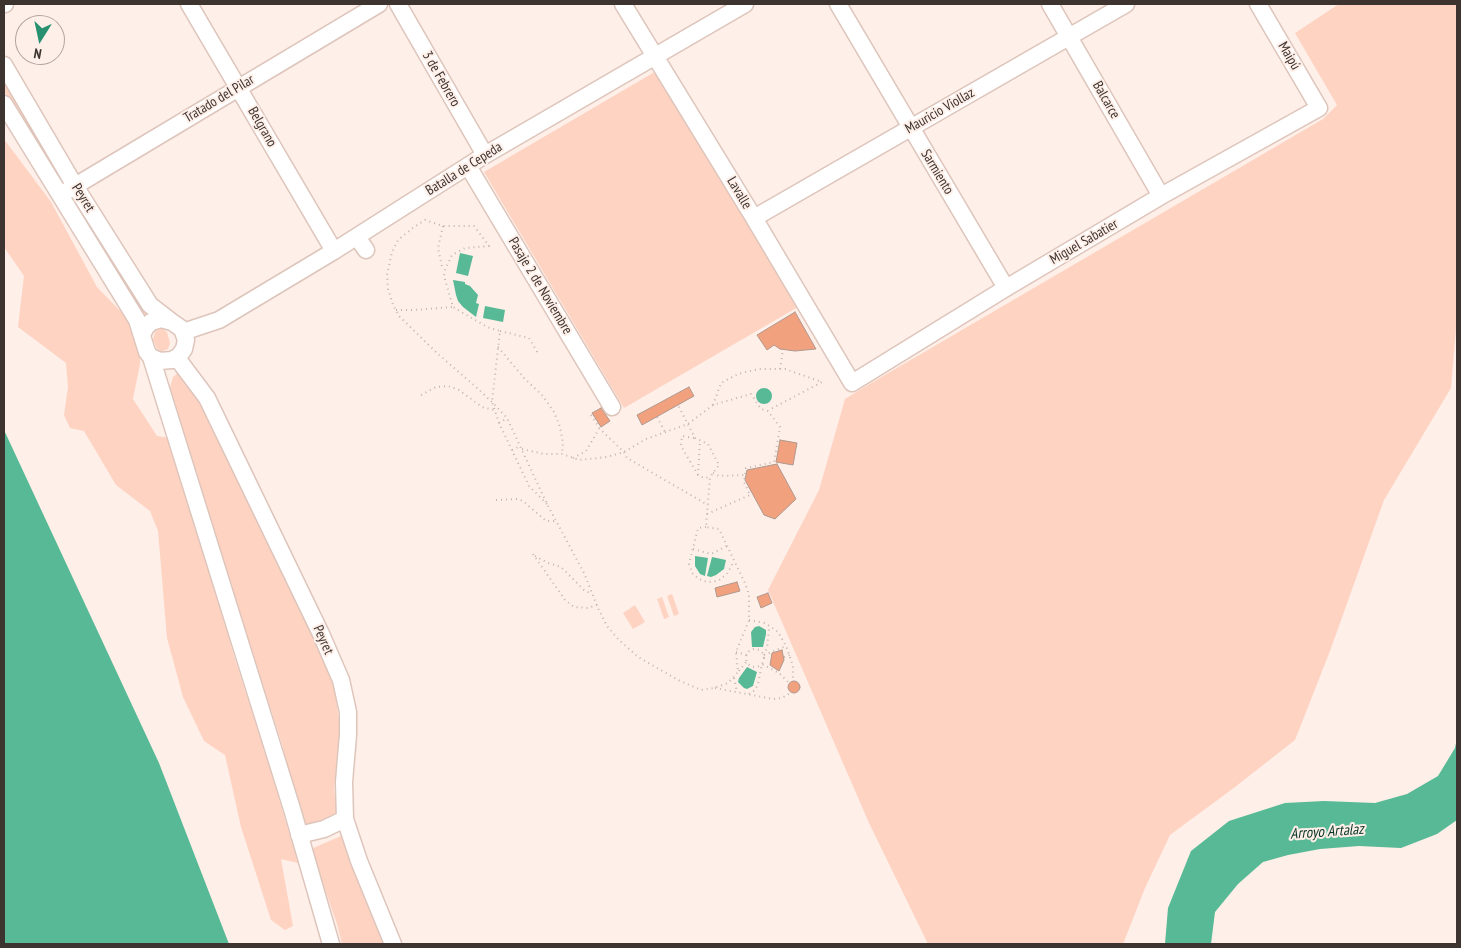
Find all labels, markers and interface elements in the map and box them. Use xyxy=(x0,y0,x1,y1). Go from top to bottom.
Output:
north arrow xyxy=(15,15,65,65)
street label: Maipú xyxy=(1274,39,1304,73)
text: N xyxy=(32,44,43,63)
street label: 3 de Febrero xyxy=(418,48,464,110)
street label: Tratado del Pilar xyxy=(181,71,257,127)
street label: Balcarce xyxy=(1089,78,1123,122)
street label: Mauricio Viollaz xyxy=(902,84,978,138)
street label: Belgrano xyxy=(244,104,280,150)
street label: Batalla de Cepeda xyxy=(423,139,505,199)
street label: Sarmiento xyxy=(917,147,957,197)
street label: Lavalle xyxy=(723,174,755,212)
street label: Peyret xyxy=(68,181,98,215)
street label: Miguel Sabatier xyxy=(1047,216,1121,268)
street label: Pasaje 2 de Noviembre xyxy=(504,234,576,338)
street label: Peyret xyxy=(309,623,337,657)
water label: Arroyo Artalaz xyxy=(1290,820,1364,844)

